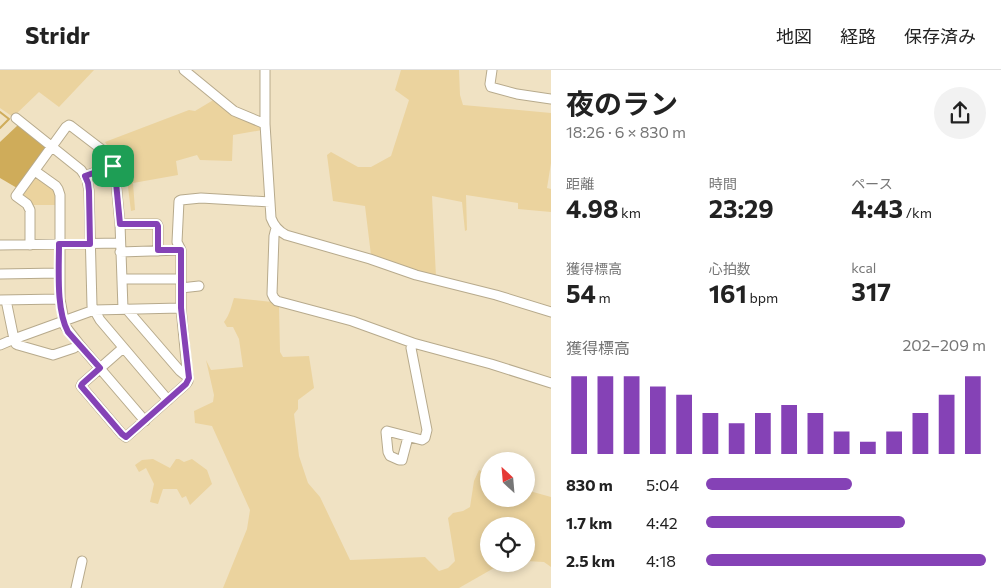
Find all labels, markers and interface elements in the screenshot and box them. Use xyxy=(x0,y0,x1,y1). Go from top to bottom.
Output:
text: Stridr xyxy=(25,20,90,49)
text: 地図 xyxy=(776,25,812,47)
text: 経路 xyxy=(840,25,876,47)
text: 保存済み xyxy=(904,25,976,47)
text: 夜のラン xyxy=(566,86,678,120)
button: share xyxy=(934,87,986,139)
text: 18:26 · 6 × 830 m xyxy=(566,122,686,141)
pin xyxy=(92,145,134,187)
icon: arrive xyxy=(99,152,127,180)
text: 距離 xyxy=(566,175,594,192)
text: 時間 xyxy=(709,175,737,192)
text: ペース xyxy=(851,175,893,192)
text: 4.98 xyxy=(566,193,618,223)
text: 23:29 xyxy=(709,193,774,223)
text: 4:43 xyxy=(851,193,903,223)
text: km xyxy=(618,204,641,221)
text: /km xyxy=(903,204,932,221)
text: kcal xyxy=(851,259,876,276)
text: 獲得標高 xyxy=(566,260,622,277)
text: 心拍数 xyxy=(709,260,751,277)
text: 317 xyxy=(851,276,891,306)
text: 54 xyxy=(566,278,596,308)
text: 161 xyxy=(709,278,747,308)
text: m xyxy=(596,289,611,306)
text: bpm xyxy=(747,289,778,306)
text: 202–209 m xyxy=(902,335,986,354)
text: 獲得標高 xyxy=(566,338,630,357)
north arrow xyxy=(480,452,535,508)
map controls xyxy=(480,452,535,572)
text: 830 m xyxy=(566,475,613,494)
text: 5:04 xyxy=(646,475,679,494)
text: 1.7 km xyxy=(566,513,612,532)
text: 4:42 xyxy=(646,513,678,532)
button: locate xyxy=(480,517,535,572)
text: 2.5 km xyxy=(566,551,615,570)
text: 4:18 xyxy=(646,551,676,570)

